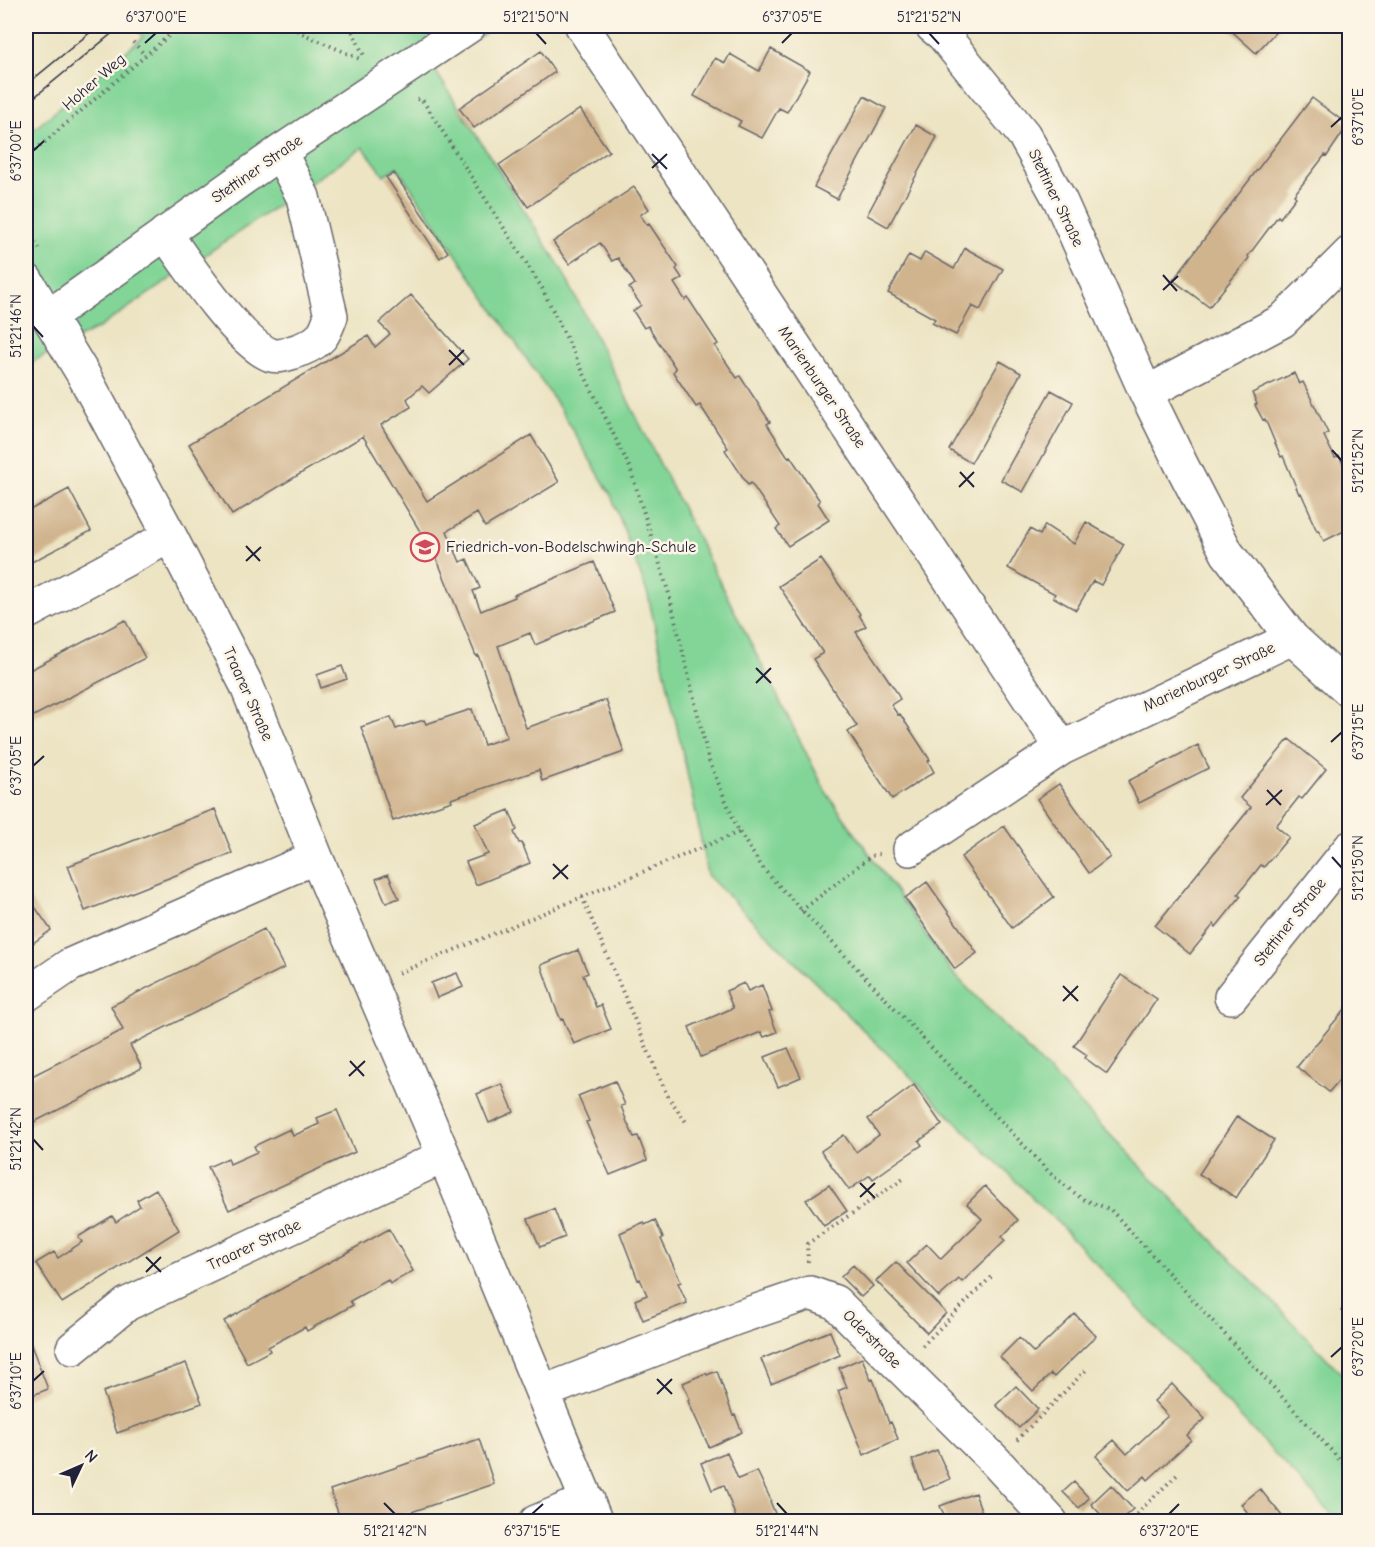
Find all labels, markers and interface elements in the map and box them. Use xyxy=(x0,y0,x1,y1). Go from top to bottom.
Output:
text: 6°37'00"E xyxy=(126,8,186,26)
text: 51°21'50"N xyxy=(503,8,569,26)
text: 6°37'05"E xyxy=(762,8,822,26)
text: 51°21'52"N xyxy=(897,8,961,26)
street label: Hoher Weg xyxy=(59,50,129,114)
text: 6°37'10"E xyxy=(1349,88,1367,146)
text: 6°37'00"E xyxy=(7,121,25,181)
street label: Stettiner Straße xyxy=(208,131,306,207)
street label: Stettiner Straße xyxy=(1025,146,1087,250)
text: 51°21'46"N xyxy=(7,294,25,358)
street label: Marienburger Straße xyxy=(774,322,870,452)
text: 51°21'52"N xyxy=(1349,429,1367,493)
school or university icon: Friedrich-von-Bodelschwingh-Schule xyxy=(409,531,441,563)
place label: Friedrich-von-Bodelschwingh-Schule xyxy=(446,538,696,556)
street label: Marienburger Straße xyxy=(1140,639,1278,715)
street label: Traarer Straße xyxy=(219,644,277,744)
text: 6°37'15"E xyxy=(1349,704,1367,760)
text: 6°37'05"E xyxy=(7,736,25,796)
text: 51°21'50"N xyxy=(1349,835,1367,901)
street label: Stettiner Straße xyxy=(1250,875,1330,969)
text: 51°21'42"N xyxy=(7,1107,25,1171)
street label: Traarer Straße xyxy=(205,1216,303,1274)
street label: Oderstraße xyxy=(839,1306,905,1372)
text: 6°37'20"E xyxy=(1349,1317,1367,1377)
text: 6°37'10"E xyxy=(7,1352,25,1410)
north arrow xyxy=(51,1436,111,1496)
text: N xyxy=(81,1446,101,1466)
text: 51°21'42"N xyxy=(363,1522,427,1540)
text: 6°37'15"E xyxy=(504,1522,560,1540)
text: 51°21'44"N xyxy=(755,1522,819,1540)
text: 6°37'20"E xyxy=(1139,1522,1199,1540)

